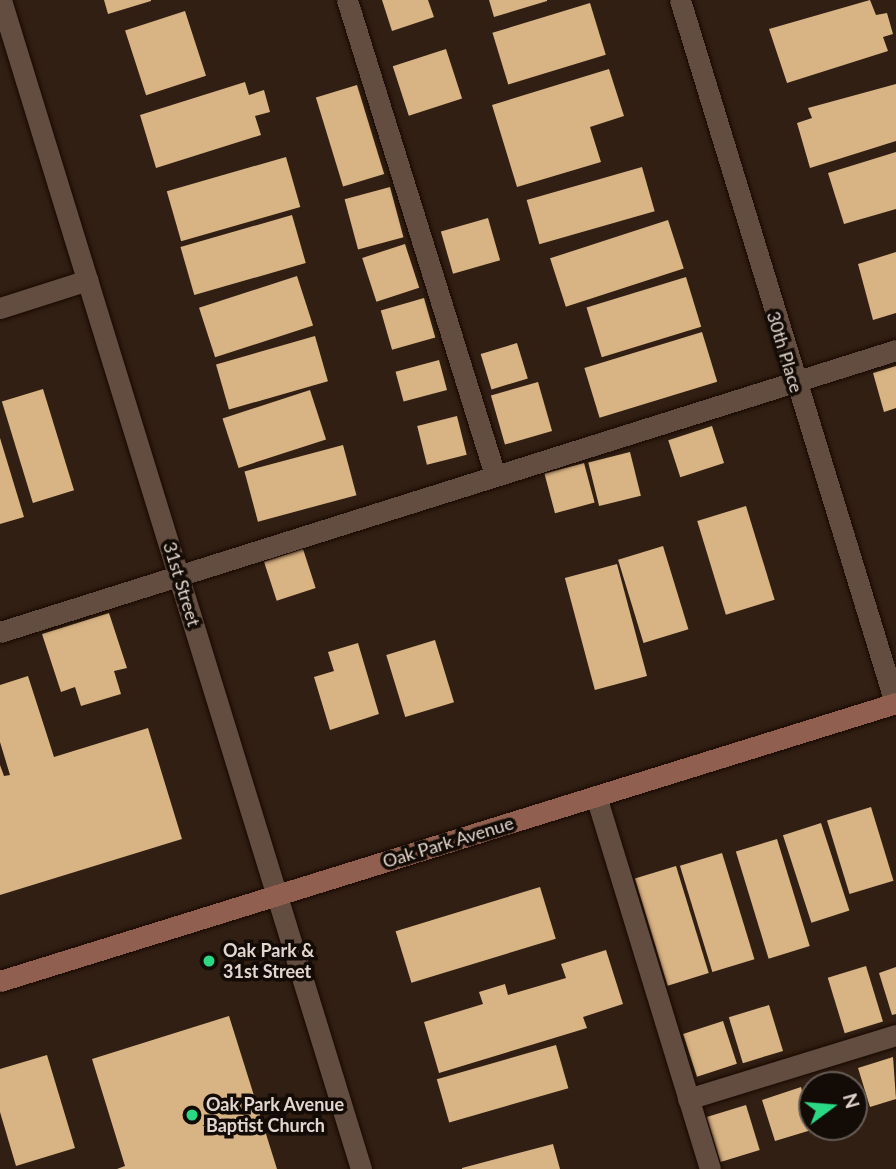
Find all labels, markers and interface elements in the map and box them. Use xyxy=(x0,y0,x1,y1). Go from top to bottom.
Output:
street label: 30th Place xyxy=(762,309,808,395)
street label: 31st Street xyxy=(159,539,205,629)
street label: Oak Park Avenue xyxy=(380,812,516,872)
place label: Oak Park & 31st Street xyxy=(223,940,314,982)
marker: Oak Park & 31st Street xyxy=(201,953,217,969)
north arrow xyxy=(798,1071,868,1141)
text: N xyxy=(839,1090,865,1111)
place label: Oak Park Avenue Baptist Church xyxy=(206,1094,345,1136)
marker: Oak Park Avenue Baptist Church xyxy=(184,1107,200,1123)

